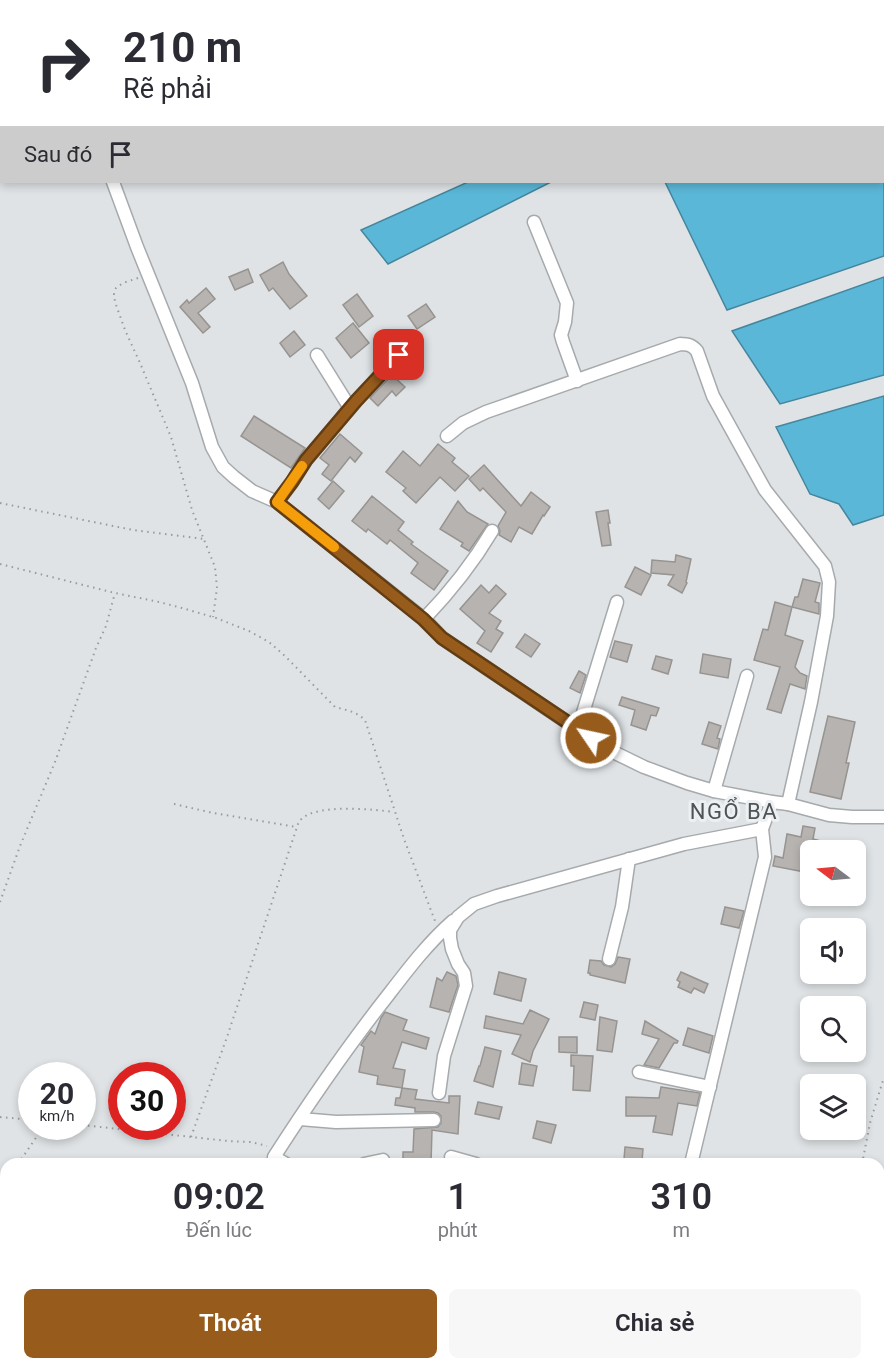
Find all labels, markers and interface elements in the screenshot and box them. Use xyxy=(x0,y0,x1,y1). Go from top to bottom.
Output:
text: 210 m xyxy=(123,23,242,72)
icon: right xyxy=(24,24,102,102)
text: Rẽ phải xyxy=(123,73,212,105)
icon: arrive xyxy=(104,138,137,171)
text: Sau đó xyxy=(24,142,92,167)
pin xyxy=(373,329,424,380)
icon: arrive xyxy=(382,338,415,371)
position arrow xyxy=(559,706,623,770)
district label: NGỔ BA xyxy=(690,797,778,824)
north arrow xyxy=(800,840,866,906)
map controls xyxy=(800,840,866,1140)
button: sound xyxy=(800,918,866,984)
button: search xyxy=(800,996,866,1062)
speed limit sign: 30 xyxy=(108,1062,186,1140)
button: layers xyxy=(800,1074,866,1140)
text: 20 xyxy=(40,1076,74,1111)
text: km/h xyxy=(39,1107,75,1125)
text: 09:02 xyxy=(173,1176,265,1218)
text: 1 xyxy=(447,1176,468,1218)
text: 310 xyxy=(650,1176,712,1218)
text: Đến lúc xyxy=(186,1218,252,1242)
text: phút xyxy=(438,1218,478,1242)
text: m xyxy=(673,1218,690,1242)
button: Thoát xyxy=(24,1289,437,1358)
button: Chia sẻ xyxy=(449,1289,861,1358)

